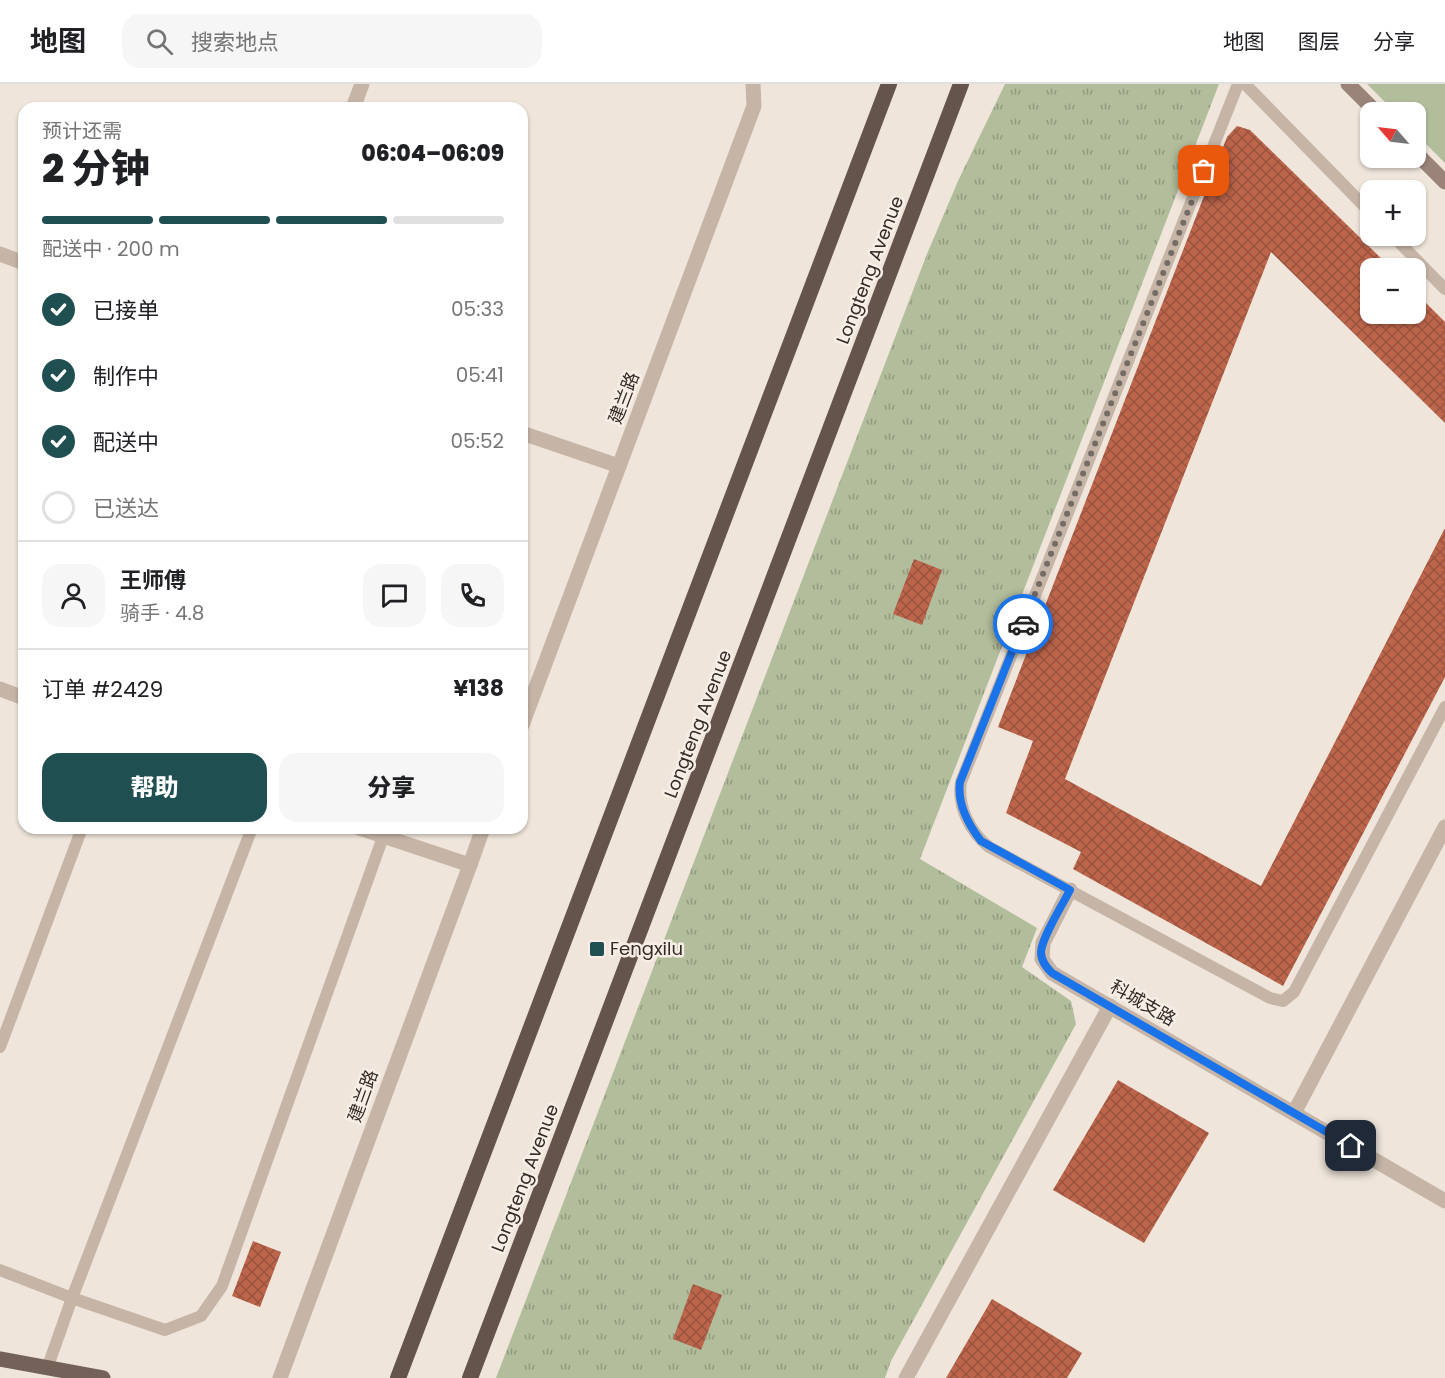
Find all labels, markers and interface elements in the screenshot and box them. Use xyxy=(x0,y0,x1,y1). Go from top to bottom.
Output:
search box xyxy=(122,14,542,68)
text: 地图 xyxy=(30,22,86,61)
icon: search xyxy=(143,25,176,58)
text: 搜索地点 xyxy=(191,27,279,58)
text: 地图 xyxy=(1223,27,1265,56)
text: 图层 xyxy=(1298,27,1340,56)
text: 分享 xyxy=(1373,27,1415,56)
north arrow xyxy=(1360,102,1426,168)
map controls xyxy=(1360,102,1426,324)
text: 预计还需 xyxy=(42,117,122,145)
text: 06:04–06:09 xyxy=(361,138,504,169)
text: 2 分钟 xyxy=(42,141,150,196)
pin xyxy=(1178,145,1229,196)
icon: bag xyxy=(1187,154,1220,187)
button: + xyxy=(1360,180,1426,246)
street label: Longteng Avenue xyxy=(830,192,909,347)
text: 配送中 · 200 m xyxy=(42,235,179,263)
button: − xyxy=(1360,258,1426,324)
icon: check xyxy=(42,293,75,326)
text: 已接单 xyxy=(93,295,159,326)
text: 05:33 xyxy=(451,295,504,323)
icon: check xyxy=(42,359,75,392)
text: 制作中 xyxy=(93,361,159,392)
text: 05:41 xyxy=(456,361,504,389)
street label: 建兰路 xyxy=(602,368,645,428)
icon: check xyxy=(42,425,75,458)
text: 配送中 xyxy=(93,427,159,458)
text: 05:52 xyxy=(451,427,504,455)
text: 已送达 xyxy=(93,493,159,524)
button: person xyxy=(42,564,105,627)
button: chat xyxy=(363,564,426,627)
button: phone xyxy=(441,564,504,627)
text: 王师傅 xyxy=(120,565,186,596)
courier xyxy=(993,594,1053,654)
text: 骑手 · 4.8 xyxy=(120,599,204,627)
icon: car xyxy=(1007,608,1040,641)
street label: Longteng Avenue xyxy=(658,646,737,801)
text: ¥138 xyxy=(453,673,504,704)
text: 订单 #2429 xyxy=(42,674,163,705)
button: 帮助 xyxy=(42,753,267,822)
button: 分享 xyxy=(279,753,504,822)
place label: Fengxilu xyxy=(610,936,683,961)
marker: Fengxilu xyxy=(588,940,606,958)
street label: 科城支路 xyxy=(1106,974,1181,1031)
street label: 建兰路 xyxy=(342,1066,384,1125)
street label: Longteng Avenue xyxy=(485,1100,564,1255)
pin xyxy=(1325,1120,1376,1171)
icon: home xyxy=(1334,1129,1367,1162)

